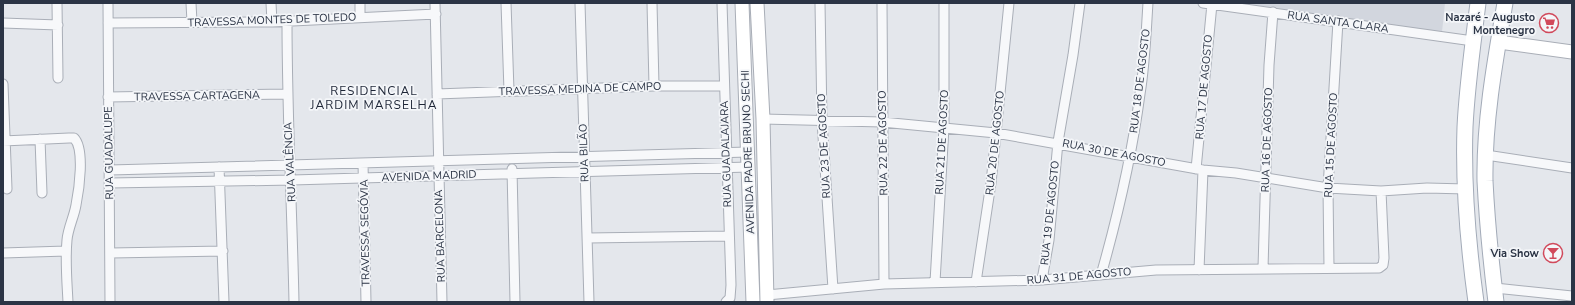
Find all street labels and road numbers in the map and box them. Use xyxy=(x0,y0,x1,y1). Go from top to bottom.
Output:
street label: RUA SANTA CLARA xyxy=(1286,7,1390,37)
street label: TRAVESSA MONTES DE TOLEDO xyxy=(187,10,357,30)
street label: RUA 18 DE AGOSTO xyxy=(1126,28,1154,134)
street label: RUA 17 DE AGOSTO xyxy=(1192,34,1216,140)
street label: AVENIDA PADRE BRUNO SECHI xyxy=(738,70,758,234)
street label: TRAVESSA MEDINA DE CAMPO xyxy=(498,79,662,99)
street label: TRAVESSA CARTAGENA xyxy=(134,87,260,105)
street label: RUA 16 DE AGOSTO xyxy=(1258,87,1276,193)
street label: RUA 21 DE AGOSTO xyxy=(932,89,952,195)
street label: RUA 22 DE AGOSTO xyxy=(875,90,891,196)
street label: RUA 20 DE AGOSTO xyxy=(982,90,1008,196)
street label: RUA 15 DE AGOSTO xyxy=(1321,92,1341,198)
street label: RUA 23 DE AGOSTO xyxy=(814,93,834,199)
street label: RUA GUADALAJARA xyxy=(717,100,735,208)
street label: RUA GUADALUPE xyxy=(101,106,117,200)
street label: RUA VALÊNCIA xyxy=(279,122,300,202)
street label: RUA BILÃO xyxy=(575,124,593,182)
street label: RUA 30 DE AGOSTO xyxy=(1061,136,1167,170)
street label: RUA 19 DE AGOSTO xyxy=(1037,160,1063,266)
street label: AVENIDA MADRID xyxy=(381,167,477,185)
street label: TRAVESSA SEGÓVIA xyxy=(356,179,373,287)
street label: RUA BARCELONA xyxy=(431,189,449,283)
street label: RUA 31 DE AGOSTO xyxy=(1026,264,1132,288)

